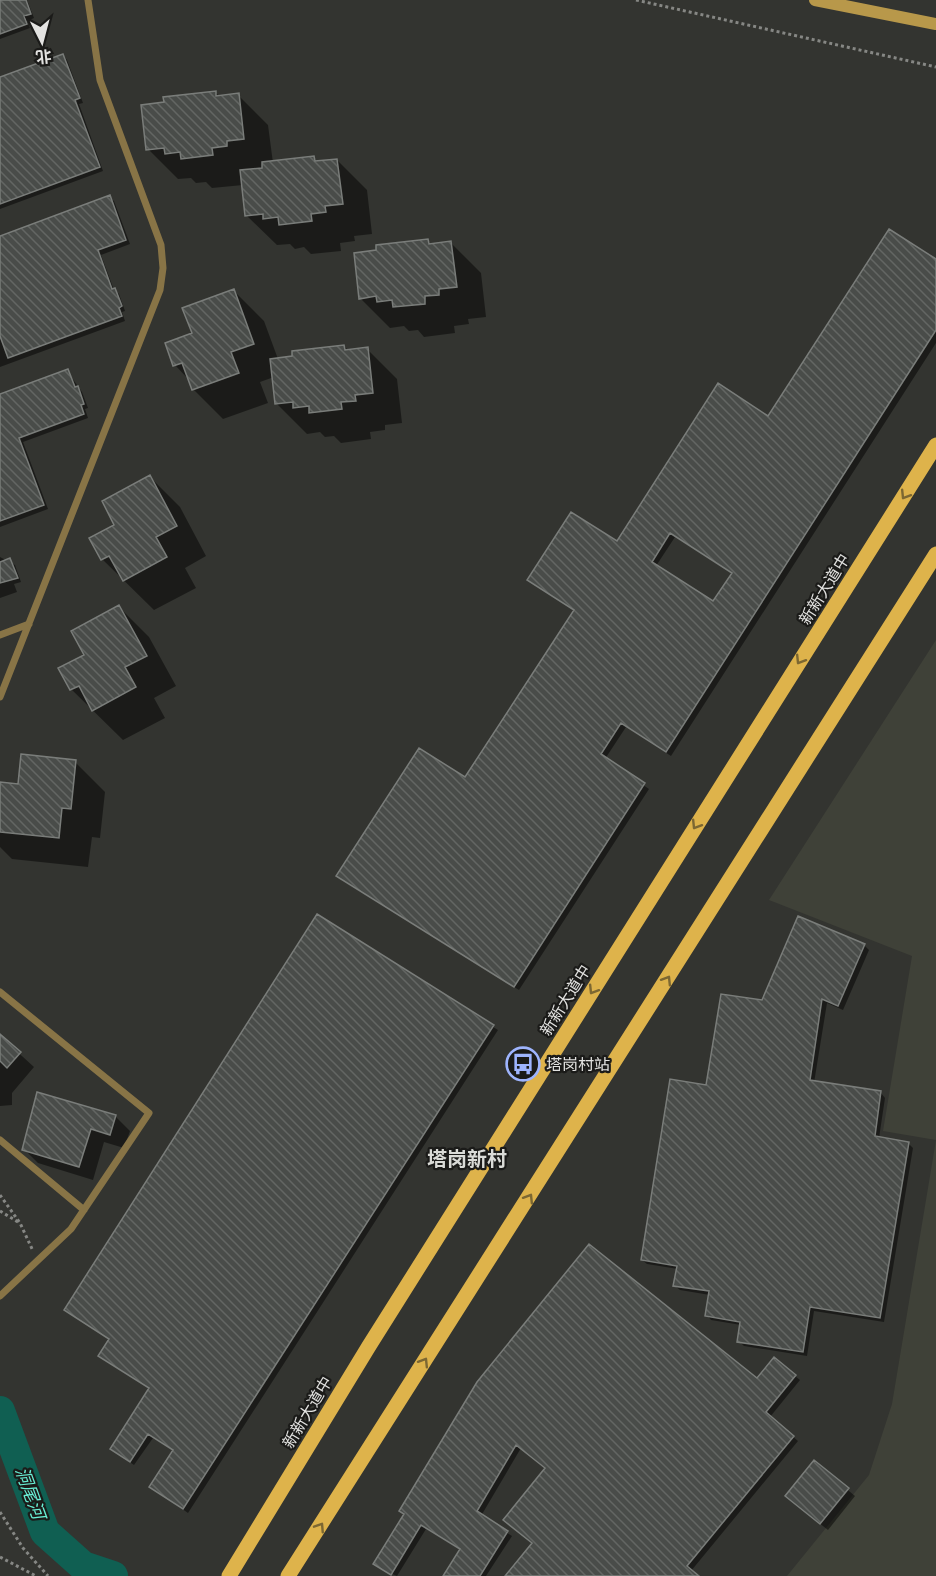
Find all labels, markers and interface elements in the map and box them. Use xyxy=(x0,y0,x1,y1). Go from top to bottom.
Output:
north arrow xyxy=(12,12,72,72)
text: 北 xyxy=(34,45,53,69)
one-way arrow xyxy=(900,489,912,499)
street label: 新新大道中 xyxy=(793,549,855,629)
one-way arrow xyxy=(797,653,808,664)
one-way arrow xyxy=(693,818,704,829)
street label: 新新大道中 xyxy=(534,960,596,1040)
one-way arrow xyxy=(660,976,671,987)
one-way arrow xyxy=(588,984,600,994)
bus stop icon: 塔岗村站 xyxy=(505,1046,541,1082)
place label: 塔岗村站 xyxy=(546,1053,610,1075)
district label: 塔岗新村 xyxy=(427,1145,507,1172)
one-way arrow xyxy=(521,1193,532,1204)
one-way arrow xyxy=(417,1358,429,1368)
street label: 新新大道中 xyxy=(277,1372,337,1452)
water label: 洞尾河 xyxy=(10,1463,52,1525)
one-way arrow xyxy=(313,1523,324,1534)

